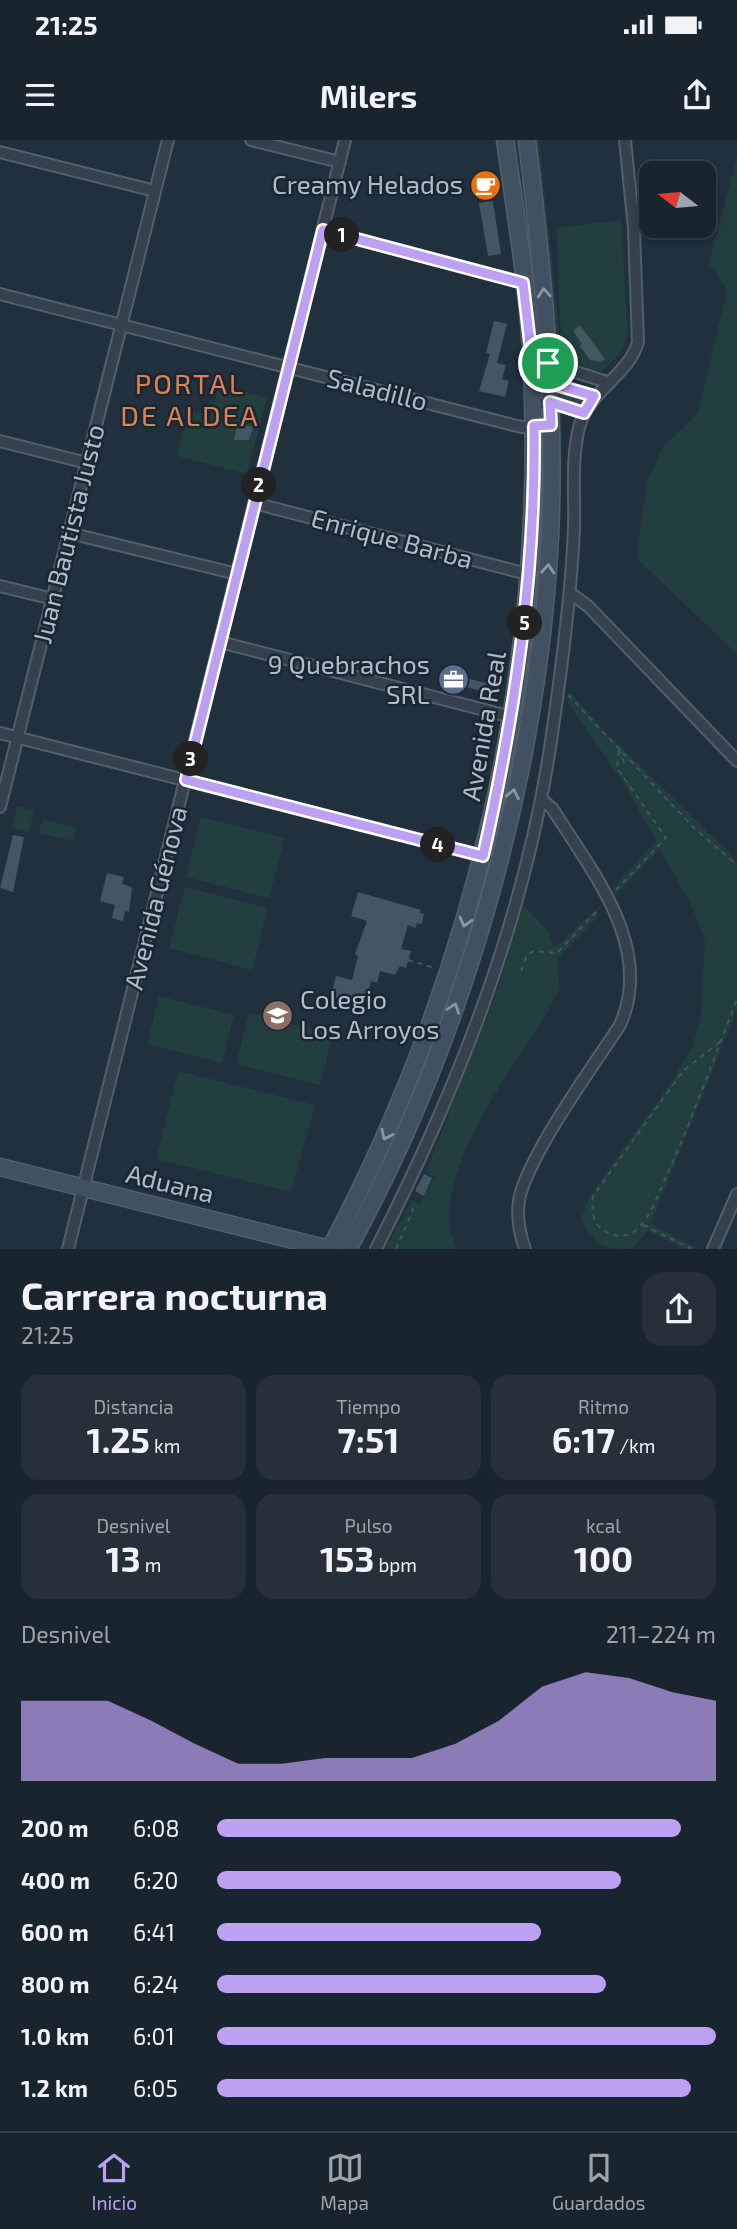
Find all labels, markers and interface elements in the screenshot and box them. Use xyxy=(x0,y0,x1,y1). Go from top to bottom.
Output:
text: 21:25 xyxy=(35,9,97,40)
icon: menu xyxy=(21,76,59,114)
text: Milers xyxy=(320,76,417,114)
icon: share xyxy=(678,76,716,114)
north arrow xyxy=(639,161,716,238)
map controls xyxy=(639,161,716,238)
place label: Creamy Helados xyxy=(272,168,463,199)
cafe icon: Creamy Helados xyxy=(469,168,503,202)
pin: 1 xyxy=(324,218,360,252)
text: 1 xyxy=(337,223,346,246)
one-way arrow xyxy=(537,287,552,298)
pin xyxy=(518,333,578,393)
icon: arrive xyxy=(529,344,567,382)
street label: Saladillo xyxy=(324,361,431,416)
district label: PORTAL DE ALDEA xyxy=(120,366,260,432)
street label: Juan Bautista Justo xyxy=(25,421,110,646)
pin: 2 xyxy=(242,468,276,502)
text: 2 xyxy=(253,473,264,496)
street label: Enrique Barba xyxy=(308,501,477,574)
one-way arrow xyxy=(540,563,555,574)
pin: 5 xyxy=(508,606,542,640)
text: 5 xyxy=(519,611,530,634)
place label: 9 Quebrachos SRL xyxy=(268,648,430,709)
street label: Avenida Real xyxy=(454,648,511,803)
office icon: 9 Quebrachos SRL xyxy=(436,663,470,697)
pin: 3 xyxy=(174,742,208,776)
text: 3 xyxy=(185,747,196,770)
one-way arrow xyxy=(505,788,519,800)
street label: Avenida Génova xyxy=(117,803,192,992)
pin: 4 xyxy=(420,828,456,862)
text: 4 xyxy=(431,833,444,856)
one-way arrow xyxy=(458,915,473,927)
place label: Colegio Los Arroyos xyxy=(300,983,439,1044)
school or university icon: Colegio Los Arroyos xyxy=(260,998,294,1032)
one-way arrow xyxy=(446,1002,460,1014)
one-way arrow xyxy=(380,1128,394,1140)
street label: Aduana xyxy=(123,1157,218,1208)
text: Carrera nocturna xyxy=(21,1272,328,1318)
button: share xyxy=(642,1272,716,1346)
text: 21:25 xyxy=(21,1321,74,1349)
text: Distancia xyxy=(93,1395,174,1418)
text: Tiempo xyxy=(336,1395,401,1418)
text: Ritmo xyxy=(578,1395,629,1418)
text: 1.25 xyxy=(87,1418,150,1460)
text: 7:51 xyxy=(338,1418,399,1460)
text: 6:17 xyxy=(552,1418,615,1460)
text: km xyxy=(150,1434,180,1457)
text: /km xyxy=(615,1434,655,1457)
text: Desnivel xyxy=(96,1514,171,1537)
text: Pulso xyxy=(344,1514,393,1537)
text: kcal xyxy=(586,1514,621,1537)
text: 13 xyxy=(106,1537,141,1579)
text: 153 xyxy=(320,1537,374,1579)
text: 100 xyxy=(574,1537,633,1579)
text: m xyxy=(141,1553,161,1576)
text: bpm xyxy=(374,1553,417,1576)
text: Desnivel xyxy=(21,1620,111,1648)
text: 211–224 m xyxy=(606,1620,716,1648)
text: 200 m xyxy=(21,1814,89,1842)
text: 6:08 xyxy=(133,1814,179,1842)
text: 400 m xyxy=(21,1866,90,1894)
text: 6:20 xyxy=(133,1866,178,1894)
text: 600 m xyxy=(21,1918,89,1946)
text: 6:41 xyxy=(133,1918,175,1946)
text: 800 m xyxy=(21,1970,90,1998)
text: 6:24 xyxy=(133,1970,179,1998)
text: 1.0 km xyxy=(21,2022,89,2050)
text: 6:01 xyxy=(133,2022,175,2050)
text: 1.2 km xyxy=(21,2074,88,2102)
text: 6:05 xyxy=(133,2074,178,2102)
tab: Inicio xyxy=(92,2149,137,2214)
tab: Mapa xyxy=(320,2149,369,2214)
tab: Guardados xyxy=(552,2149,645,2214)

